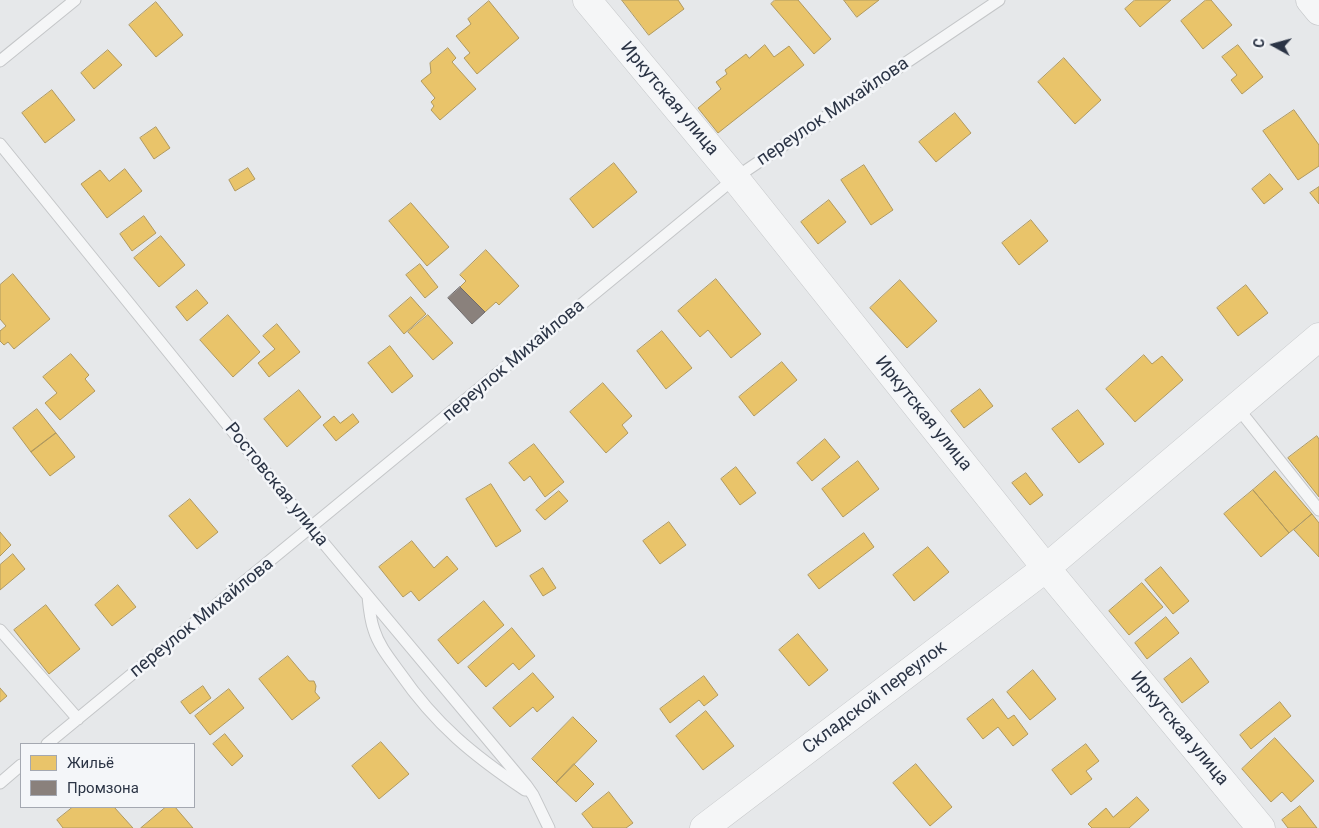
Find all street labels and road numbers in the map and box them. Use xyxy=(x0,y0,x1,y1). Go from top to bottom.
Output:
street label: Иркутская улица xyxy=(615,38,723,160)
street label: переулок Михайлова xyxy=(753,53,913,171)
street label: переулок Михайлова xyxy=(439,295,589,427)
street label: Иркутская улица xyxy=(870,352,976,476)
street label: Ростовская улица xyxy=(220,419,332,551)
street label: переулок Михайлова xyxy=(126,553,278,683)
street label: Складской переулок xyxy=(799,637,951,759)
street label: Иркутская улица xyxy=(1125,668,1233,790)

